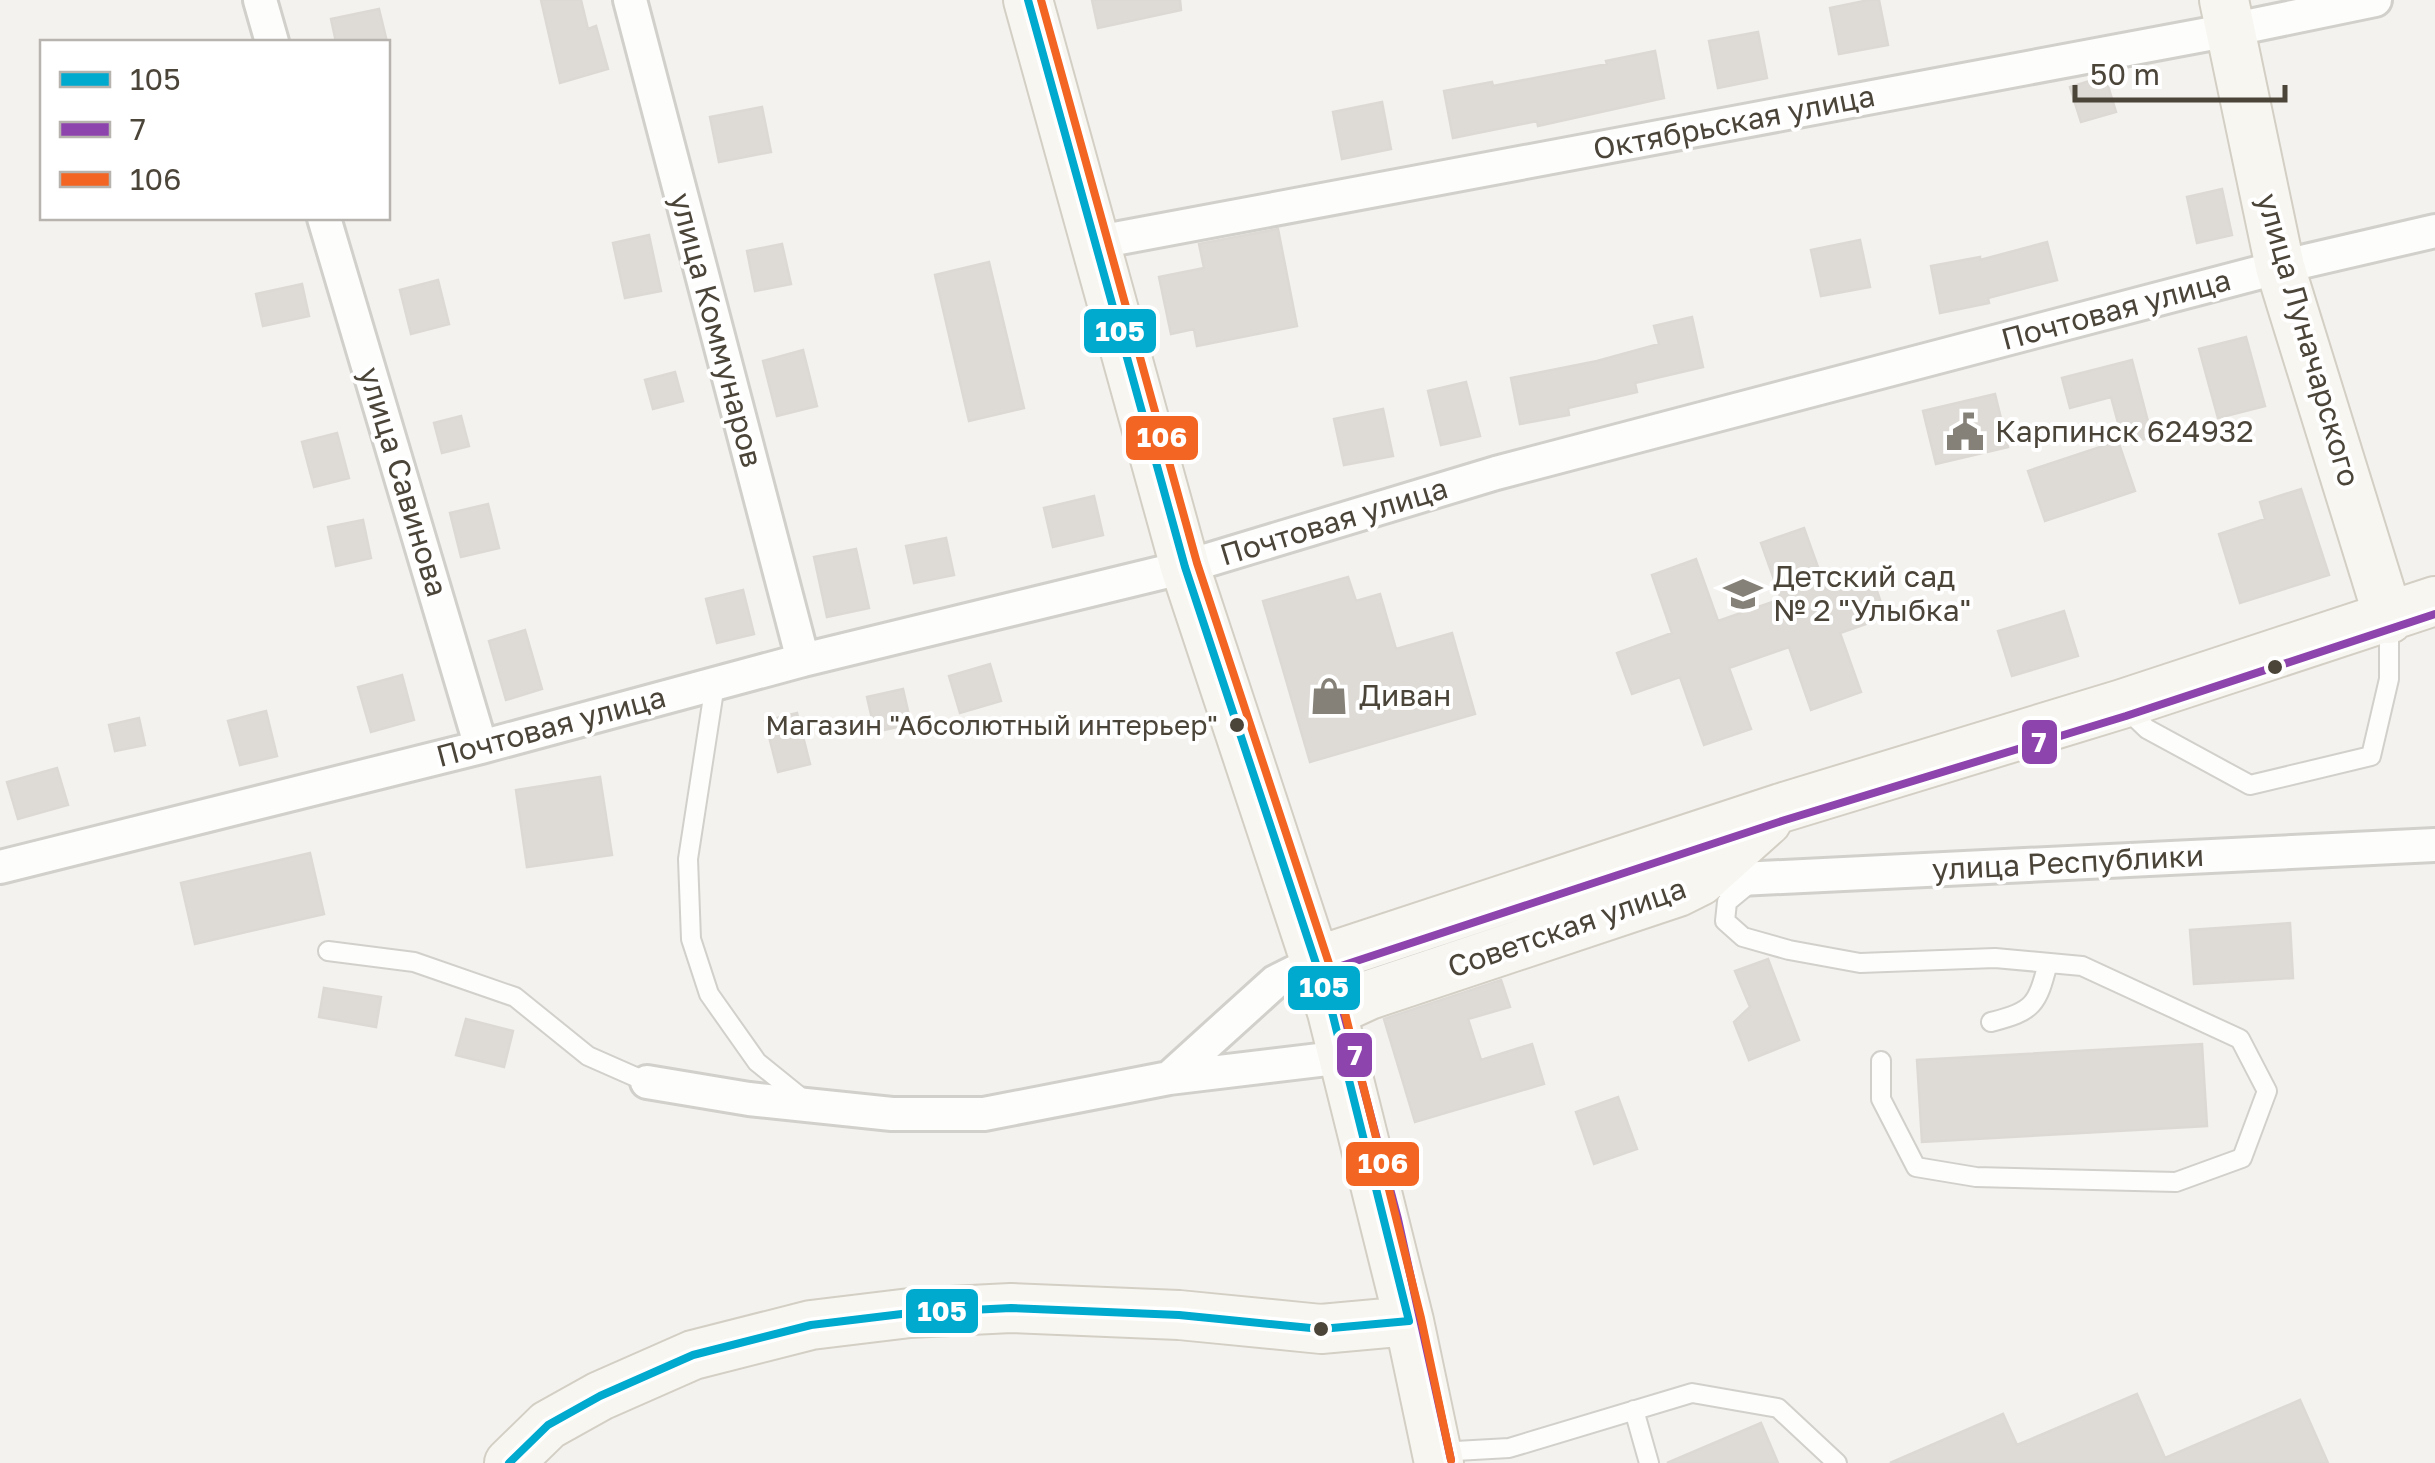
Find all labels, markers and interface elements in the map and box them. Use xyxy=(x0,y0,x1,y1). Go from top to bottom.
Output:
legend xyxy=(40,40,390,220)
scale bar xyxy=(2075,40,2285,102)
text: 50 m xyxy=(2090,56,2160,92)
text: 105 xyxy=(130,61,181,97)
street label: Октябрьская улица xyxy=(1590,77,1878,167)
text: 7 xyxy=(130,111,146,147)
text: 106 xyxy=(130,161,181,197)
street label: улица Коммунаров xyxy=(663,189,771,471)
street label: улица Луначарского xyxy=(2250,189,2368,491)
street label: Почтовая улица xyxy=(1997,261,2234,357)
line badge: 105 xyxy=(1082,307,1158,355)
text: 105 xyxy=(1095,314,1145,347)
street label: улица Савинова xyxy=(352,363,456,601)
public building icon: Карпинск 624932 xyxy=(1944,411,1986,453)
place label: Карпинск 624932 xyxy=(1995,413,2254,449)
line badge: 106 xyxy=(1124,414,1200,462)
text: 106 xyxy=(1137,420,1187,453)
street label: Почтовая улица xyxy=(1216,469,1452,573)
place label: Детский сад № 2 "Улыбка" xyxy=(1773,558,1971,628)
school or university icon: Детский сад № 2 "Улыбка" xyxy=(1722,573,1764,615)
unlabelled marker xyxy=(2265,657,2285,677)
shop icon: Диван xyxy=(1308,675,1350,717)
place label: Диван xyxy=(1359,677,1451,713)
street label: Почтовая улица xyxy=(432,678,669,774)
place label: Магазин "Абсолютный интерьер" xyxy=(765,708,1218,741)
marker: Магазин "Абсолютный интерьер" xyxy=(1227,715,1247,735)
line badge: 7 xyxy=(2020,718,2059,766)
text: 7 xyxy=(2031,725,2047,758)
street label: улица Республики xyxy=(1931,837,2205,887)
street label: Советская улица xyxy=(1443,869,1691,985)
line badge: 105 xyxy=(1286,964,1362,1012)
text: 105 xyxy=(1299,970,1349,1003)
line badge: 7 xyxy=(1335,1031,1374,1079)
text: 7 xyxy=(1347,1038,1363,1071)
line badge: 106 xyxy=(1344,1140,1421,1188)
text: 106 xyxy=(1358,1146,1408,1179)
line badge: 105 xyxy=(904,1287,980,1335)
text: 105 xyxy=(917,1294,967,1327)
unlabelled marker xyxy=(1311,1319,1331,1339)

